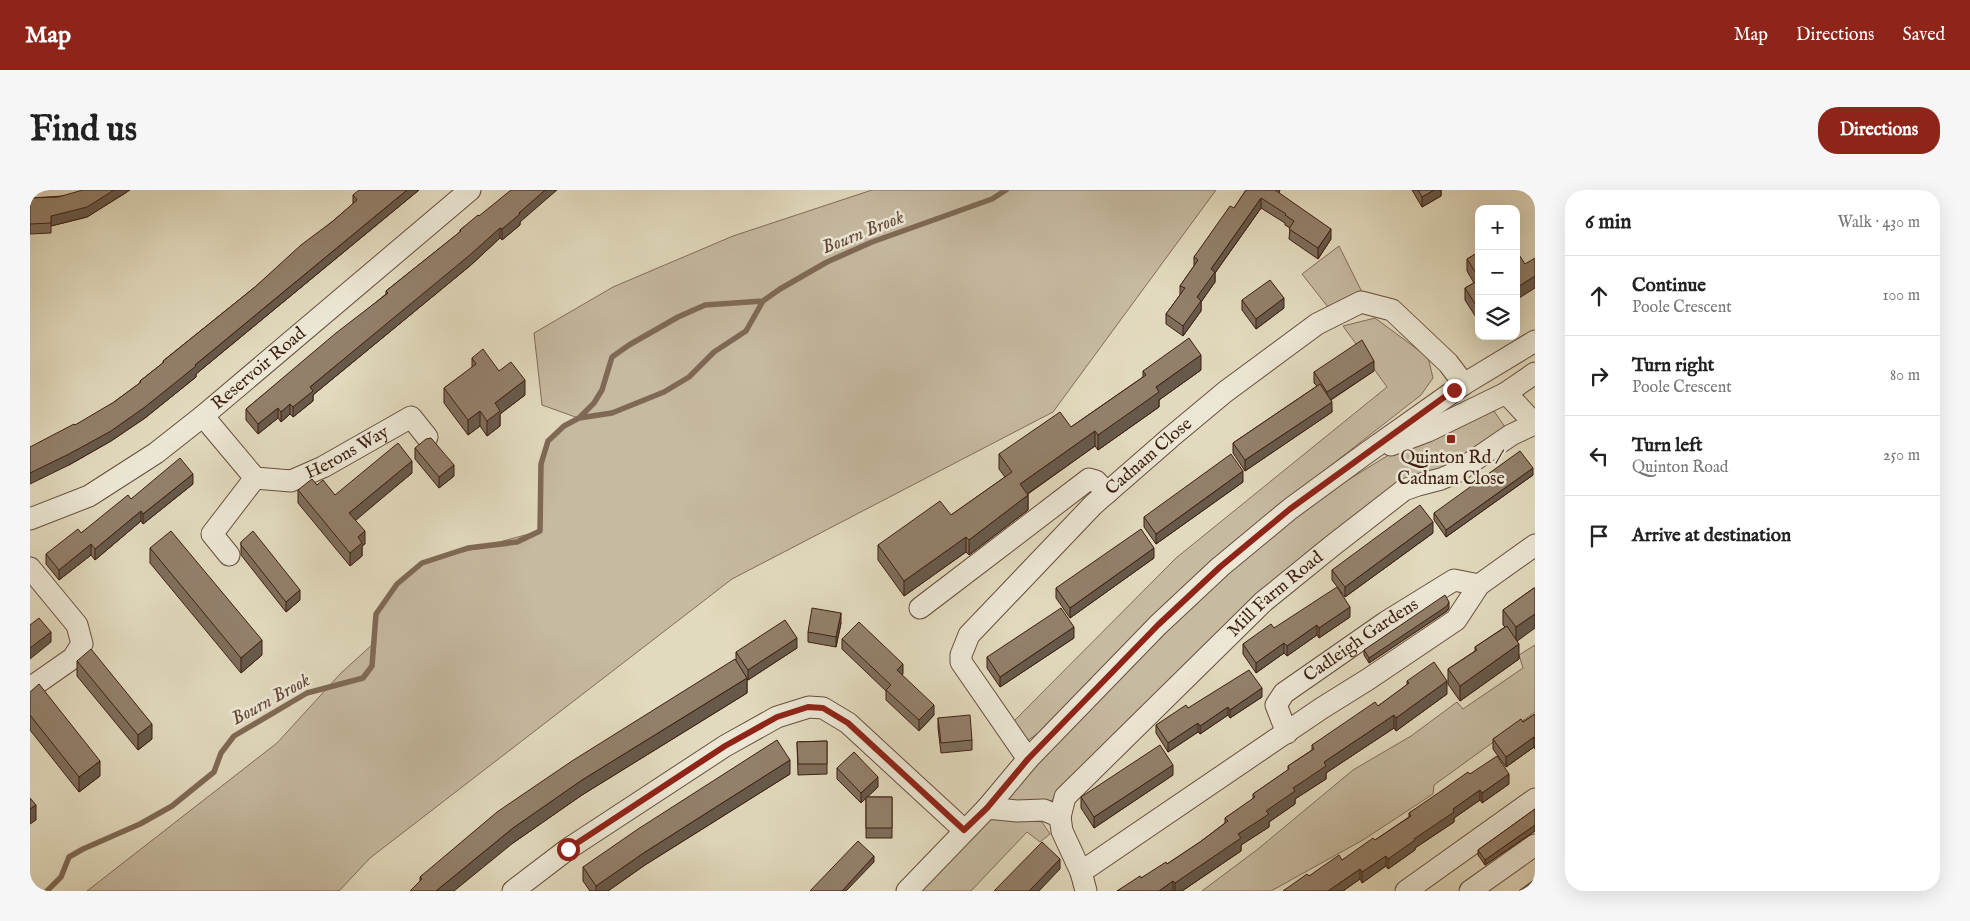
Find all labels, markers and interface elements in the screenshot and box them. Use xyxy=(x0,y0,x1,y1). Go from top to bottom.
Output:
text: Map xyxy=(25,20,71,51)
text: Map xyxy=(1734,24,1768,47)
text: Directions xyxy=(1796,24,1874,47)
text: Saved xyxy=(1902,24,1945,47)
button: Directions xyxy=(1818,107,1940,154)
text: Find us xyxy=(30,108,137,153)
map controls xyxy=(1475,205,1520,340)
button: + xyxy=(1475,205,1520,250)
water label: Bourn Brook xyxy=(818,206,908,260)
text: 6 min xyxy=(1585,209,1631,236)
text: Walk · 430 m xyxy=(1838,213,1920,233)
button: − xyxy=(1475,250,1520,295)
text: Continue xyxy=(1632,274,1706,298)
icon: ahead xyxy=(1585,282,1613,310)
text: 100 m xyxy=(1883,286,1920,306)
button: layers xyxy=(1475,295,1520,340)
text: Poole Crescent xyxy=(1632,298,1732,318)
street label: Reservoir Road xyxy=(207,322,311,415)
text: Turn right xyxy=(1632,354,1714,378)
icon: right xyxy=(1585,362,1613,390)
text: 80 m xyxy=(1890,366,1920,386)
text: Poole Crescent xyxy=(1632,378,1732,398)
route end xyxy=(1443,379,1466,402)
street label: Cadnam Close xyxy=(1101,413,1197,500)
street label: Herons Way xyxy=(302,420,393,485)
marker: Quinton Rd / Cadnam Close xyxy=(1445,433,1457,445)
text: Turn left xyxy=(1632,434,1703,458)
icon: left xyxy=(1585,442,1613,470)
text: 250 m xyxy=(1883,446,1920,466)
place label: Quinton Rd / Cadnam Close xyxy=(1397,447,1505,491)
text: Quinton Road xyxy=(1632,458,1728,478)
icon: arrive xyxy=(1585,522,1613,550)
text: Arrive at destination xyxy=(1632,524,1791,548)
street label: Mill Farm Road xyxy=(1223,546,1328,642)
street label: Cadleigh Gardens xyxy=(1299,593,1423,687)
water label: Bourn Brook xyxy=(227,668,315,731)
route start xyxy=(557,838,580,861)

